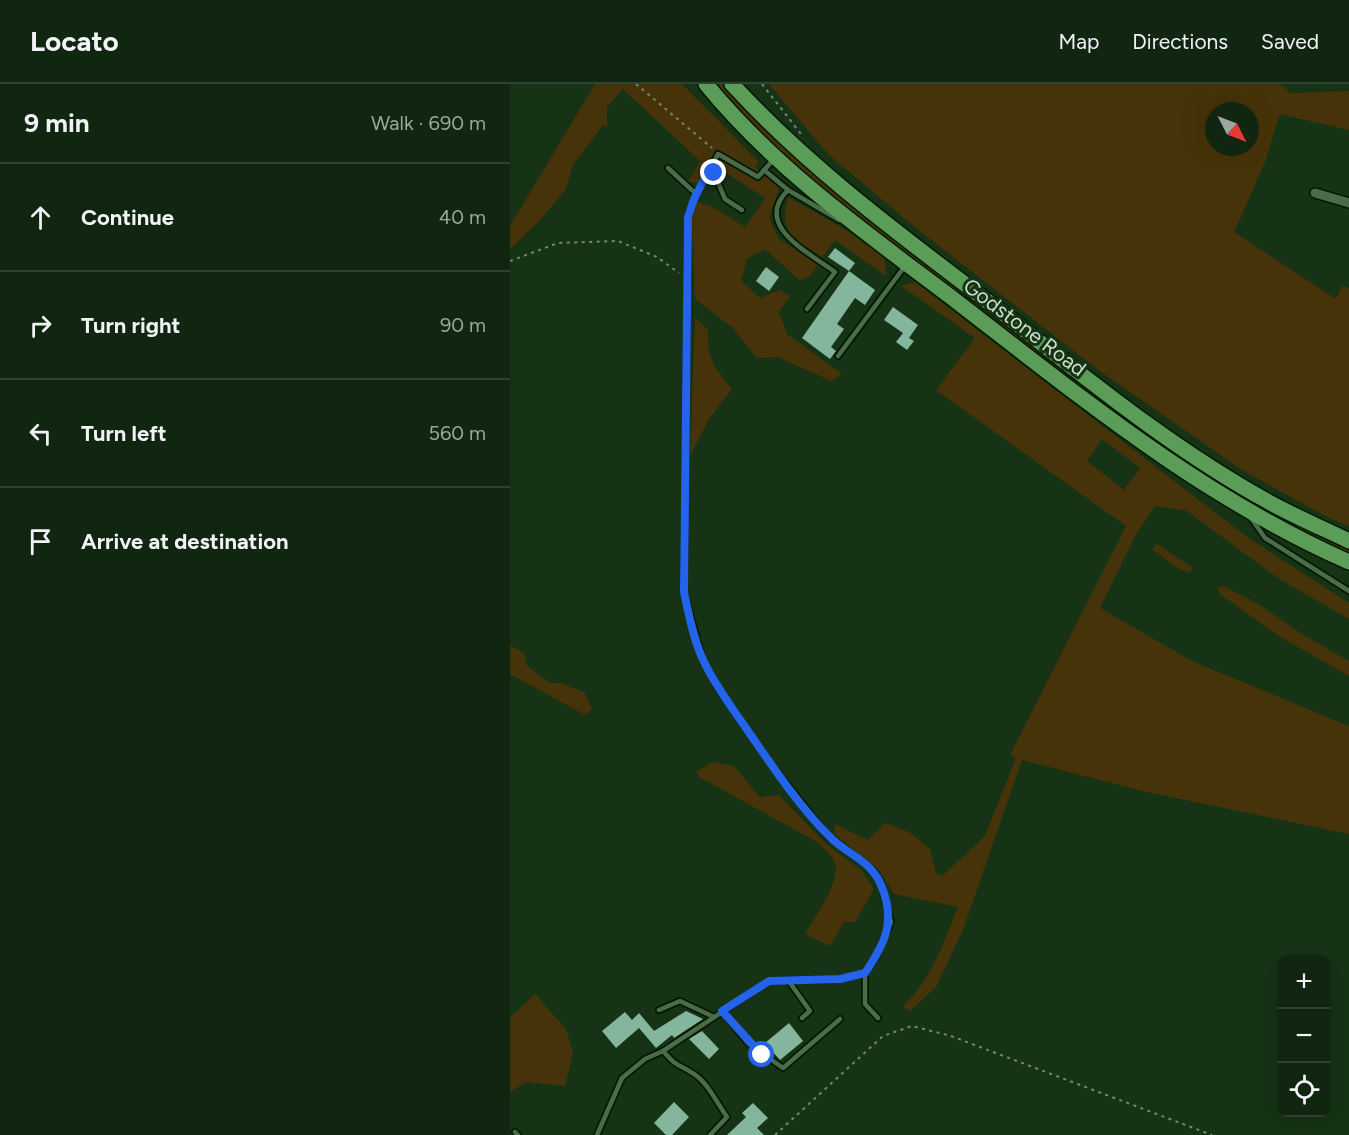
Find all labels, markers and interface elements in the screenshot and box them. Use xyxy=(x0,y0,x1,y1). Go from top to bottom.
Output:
text: Locato xyxy=(30,24,119,58)
text: Map xyxy=(1058,29,1099,54)
text: Directions xyxy=(1132,29,1228,54)
text: Saved xyxy=(1261,29,1319,54)
north arrow xyxy=(1205,102,1259,156)
text: 9 min xyxy=(24,107,90,139)
text: Walk · 690 m xyxy=(371,111,486,135)
route end xyxy=(700,159,726,185)
icon: ahead xyxy=(24,201,57,234)
text: Continue xyxy=(81,204,174,231)
text: 40 m xyxy=(439,205,486,229)
street label: Godstone Road xyxy=(959,273,1091,381)
icon: right xyxy=(24,309,57,342)
text: Turn right xyxy=(81,312,180,339)
text: 90 m xyxy=(440,313,486,337)
icon: left xyxy=(24,417,57,450)
text: Turn left xyxy=(81,420,167,447)
text: 560 m xyxy=(428,421,486,445)
icon: arrive xyxy=(24,525,57,558)
text: Arrive at destination xyxy=(81,528,289,555)
map controls xyxy=(1277,955,1331,1117)
button: + xyxy=(1277,955,1331,1009)
button: − xyxy=(1277,1009,1331,1063)
route start xyxy=(748,1041,774,1067)
button: locate xyxy=(1277,1063,1331,1117)

